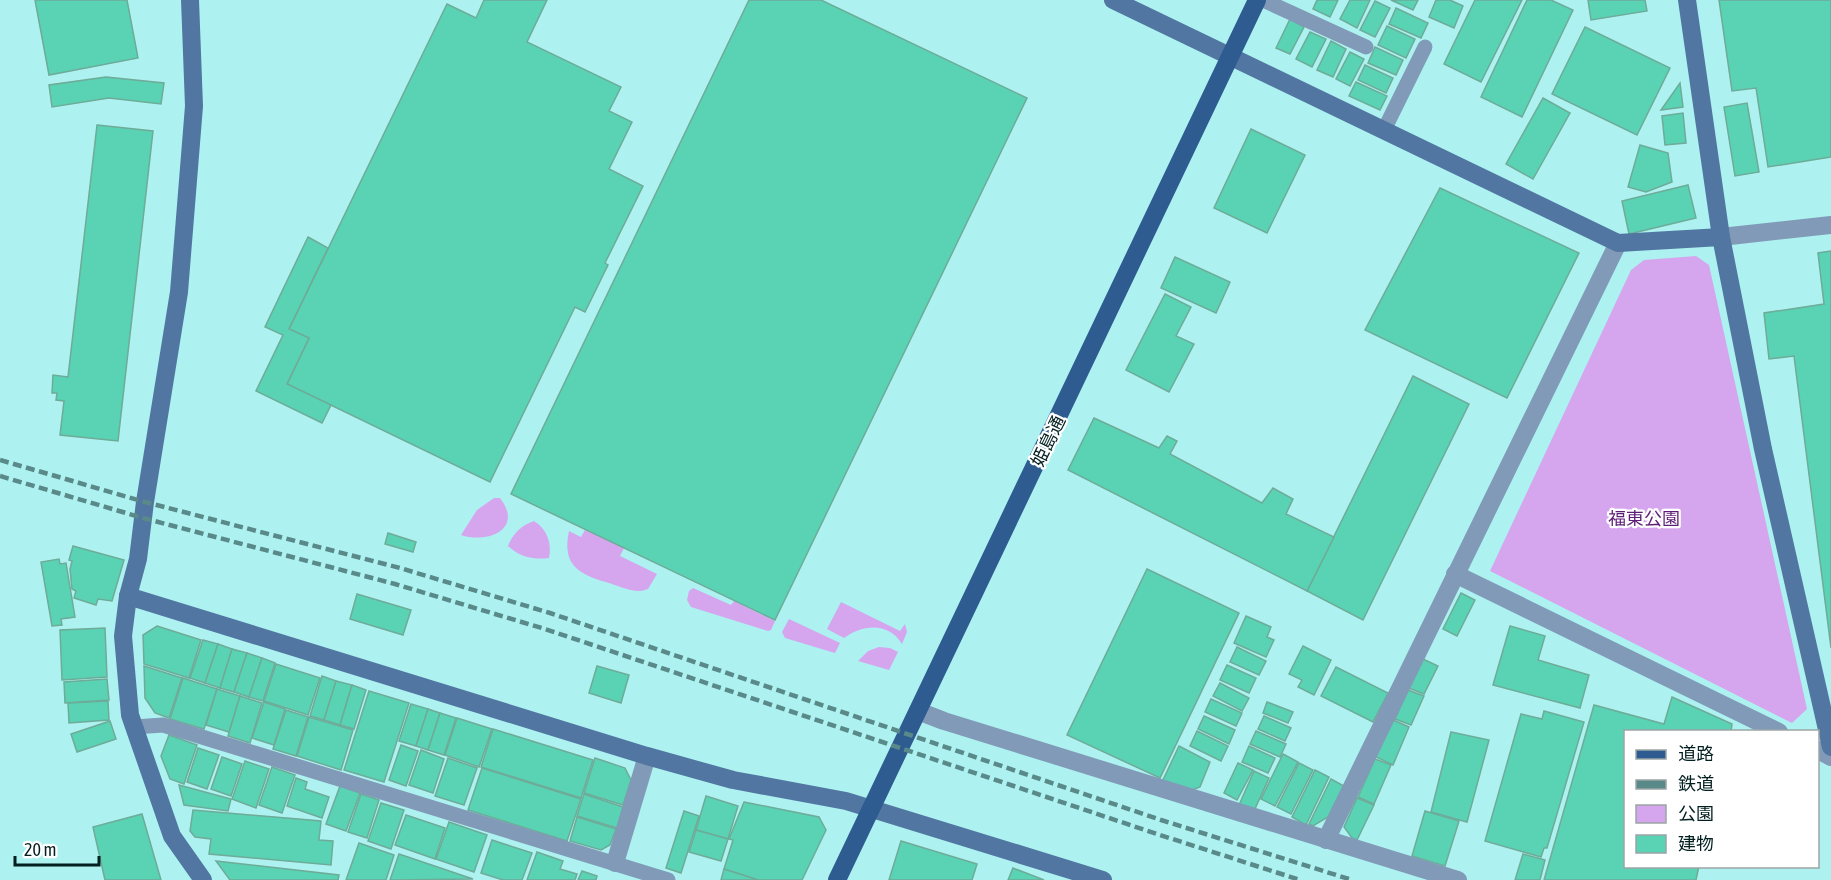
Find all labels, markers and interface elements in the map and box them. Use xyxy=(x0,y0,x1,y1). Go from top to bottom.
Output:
street label: 姫島通 xyxy=(1027,412,1069,470)
park label: 福東公園 xyxy=(1608,508,1680,529)
legend xyxy=(1624,730,1819,868)
text: 道路 xyxy=(1678,743,1714,764)
text: 鉄道 xyxy=(1678,773,1714,794)
text: 公園 xyxy=(1678,803,1714,824)
scale bar xyxy=(15,829,99,867)
text: 建物 xyxy=(1678,833,1714,854)
text: 20 m xyxy=(24,839,56,860)

